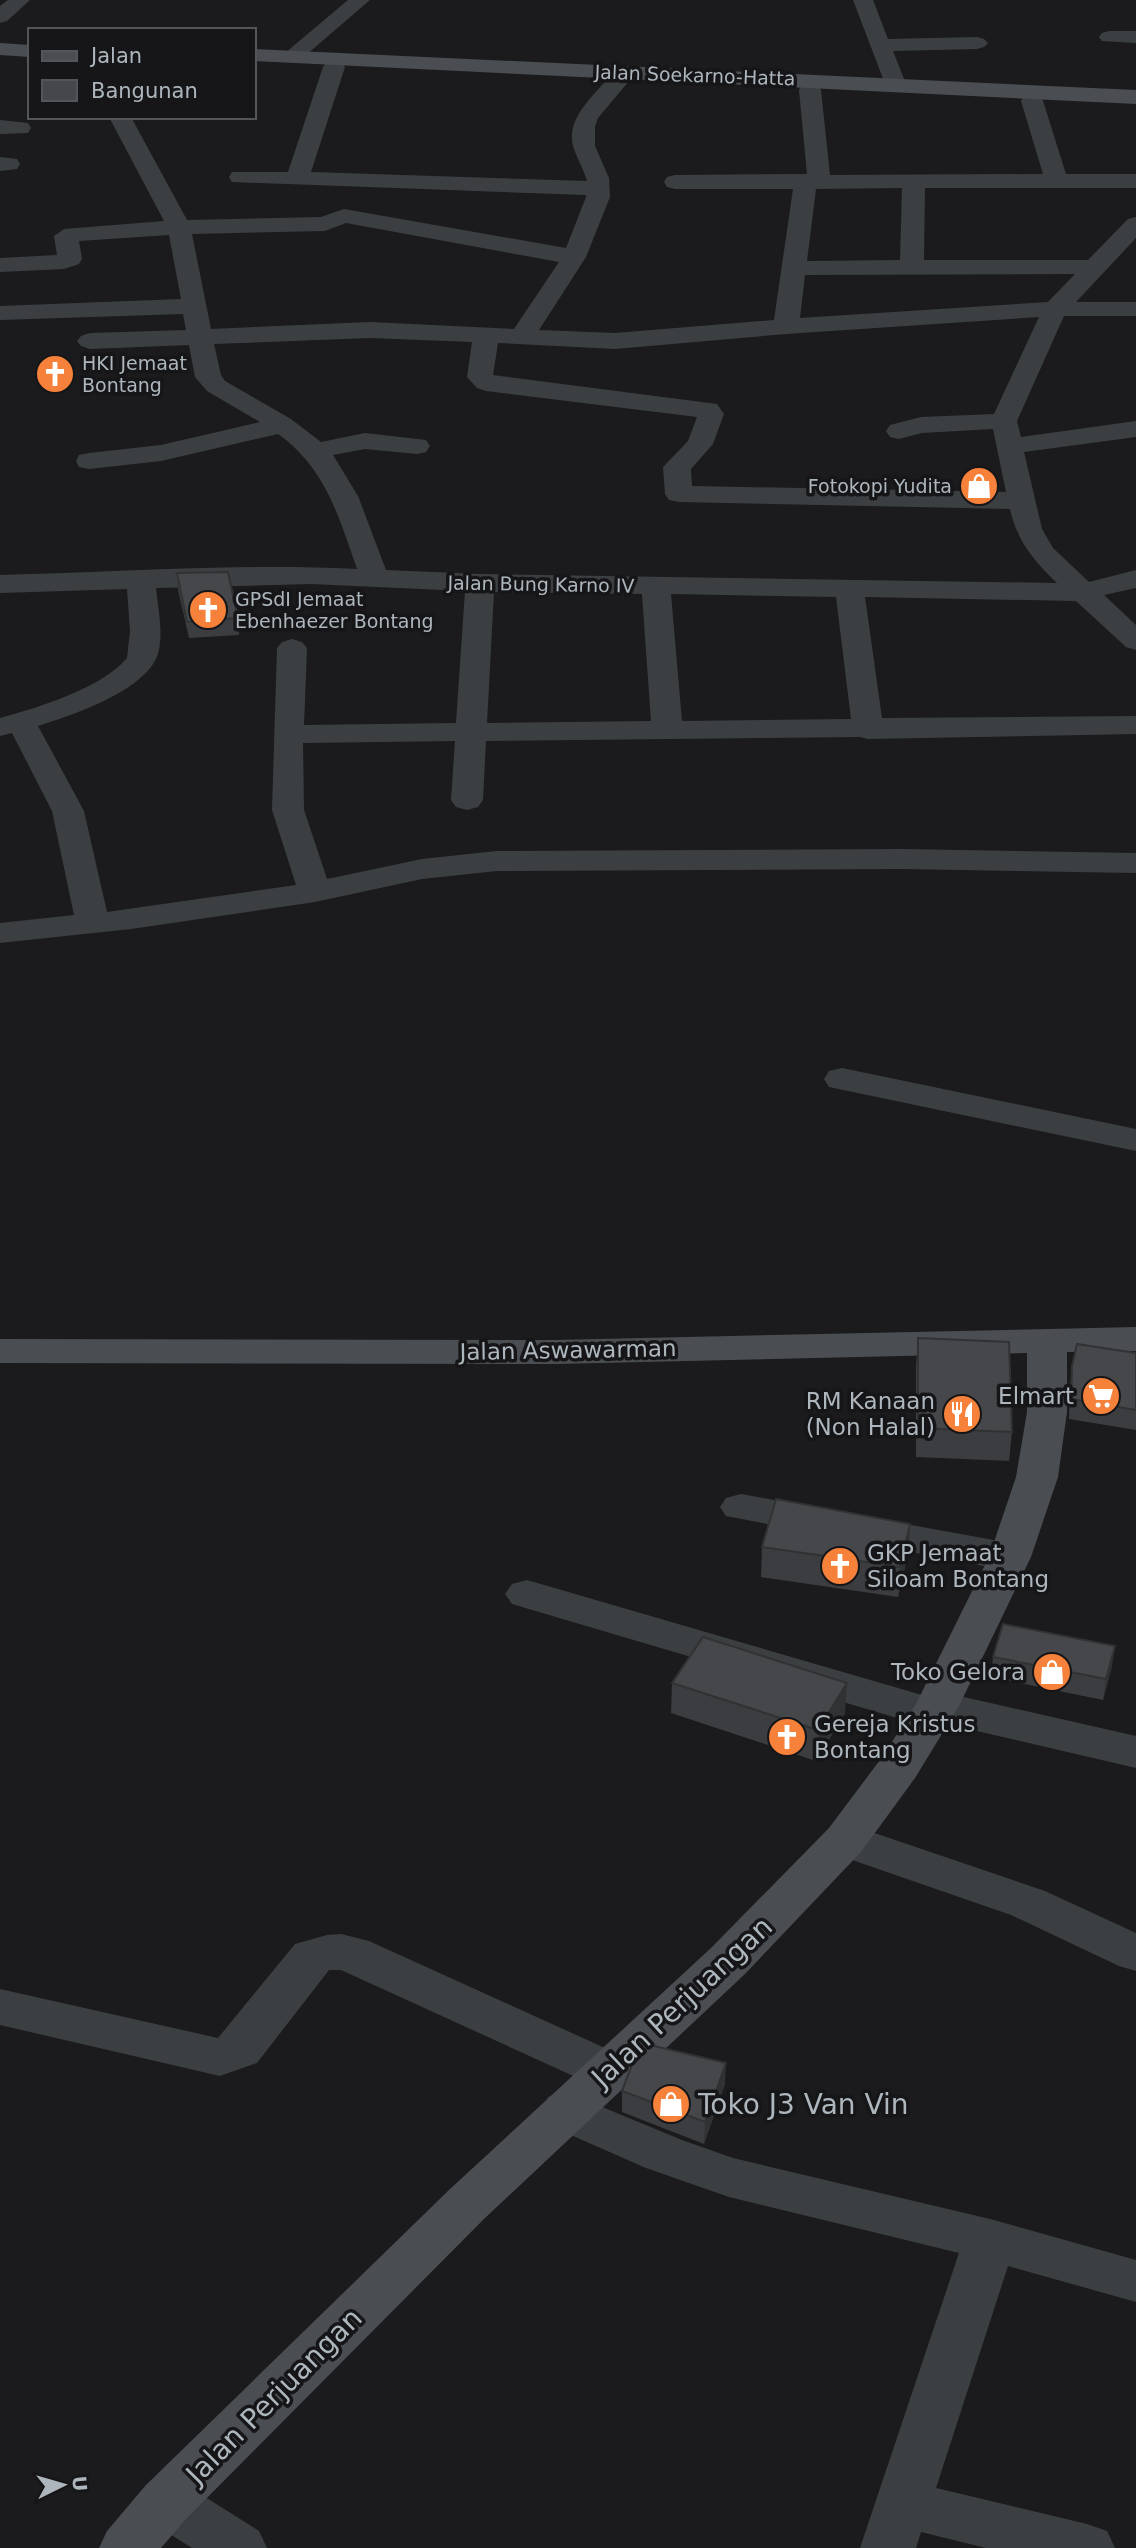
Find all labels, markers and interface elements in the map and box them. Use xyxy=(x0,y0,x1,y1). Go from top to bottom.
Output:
legend xyxy=(28,28,256,119)
text: Jalan xyxy=(89,44,142,68)
street label: Jalan Soekarno-Hatta xyxy=(593,60,796,89)
text: Bangunan xyxy=(91,79,198,103)
place label: HKI Jemaat Bontang xyxy=(82,352,187,396)
church icon: HKI Jemaat Bontang xyxy=(34,353,76,395)
shop icon: Fotokopi Yudita xyxy=(958,465,1000,507)
place label: Fotokopi Yudita xyxy=(808,475,952,497)
street label: Jalan Bung Karno IV xyxy=(446,571,635,597)
place label: GPSdI Jemaat Ebenhaezer Bontang xyxy=(235,588,434,632)
church icon: GPSdI Jemaat Ebenhaezer Bontang xyxy=(187,589,229,631)
street label: Jalan Aswawarman xyxy=(457,1335,677,1365)
supermarket icon: Elmart xyxy=(1080,1375,1122,1417)
place label: Elmart xyxy=(998,1383,1074,1409)
place label: RM Kanaan (Non Halal) xyxy=(806,1388,935,1440)
restaurant icon: RM Kanaan (Non Halal) xyxy=(941,1393,983,1435)
place label: GKP Jemaat Siloam Bontang xyxy=(867,1540,1049,1592)
church icon: GKP Jemaat Siloam Bontang xyxy=(819,1545,861,1587)
shop icon: Toko Gelora xyxy=(1031,1651,1073,1693)
place label: Toko Gelora xyxy=(890,1659,1025,1685)
place label: Gereja Kristus Bontang xyxy=(814,1711,975,1763)
church icon: Gereja Kristus Bontang xyxy=(766,1716,808,1758)
street label: Jalan Perjuangan xyxy=(583,1910,779,2095)
shop icon: Toko J3 Van Vin xyxy=(650,2083,692,2125)
place label: Toko J3 Van Vin xyxy=(697,2088,909,2121)
street label: Jalan Perjuangan xyxy=(178,2301,369,2492)
north arrow xyxy=(28,2450,98,2520)
text: U xyxy=(68,2475,92,2492)

